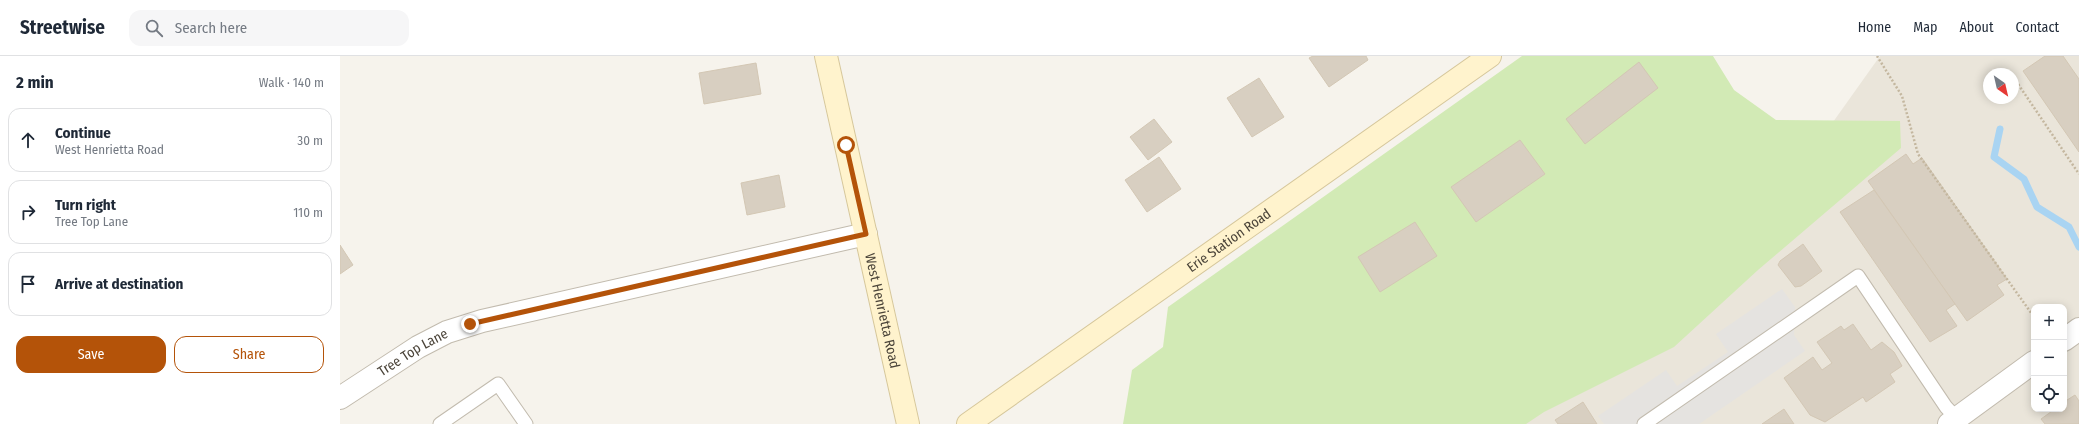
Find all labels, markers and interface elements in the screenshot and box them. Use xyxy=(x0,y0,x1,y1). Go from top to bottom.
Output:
search box xyxy=(129,10,409,46)
text: Streetwise xyxy=(20,16,105,39)
icon: search xyxy=(143,17,165,39)
text: Search here xyxy=(175,19,247,37)
text: Home xyxy=(1858,19,1891,36)
text: Map xyxy=(1913,19,1937,36)
text: About xyxy=(1959,19,1994,36)
text: Contact xyxy=(2016,19,2059,36)
north arrow xyxy=(1983,68,2019,104)
text: 2 min xyxy=(16,72,54,93)
text: Walk · 140 m xyxy=(259,75,324,90)
text: Continue xyxy=(55,124,111,142)
icon: ahead xyxy=(17,129,39,151)
text: 30 m xyxy=(297,133,323,148)
route start xyxy=(837,136,855,154)
text: West Henrietta Road xyxy=(55,142,164,157)
text: Turn right xyxy=(55,196,116,214)
icon: right xyxy=(17,201,39,223)
text: 110 m xyxy=(293,205,323,220)
street label: Erie Station Road xyxy=(1184,205,1274,276)
text: Tree Top Lane xyxy=(55,214,128,229)
street label: West Henrietta Road xyxy=(862,252,904,370)
icon: arrive xyxy=(17,273,39,295)
text: Arrive at destination xyxy=(55,275,183,293)
map controls xyxy=(2031,304,2067,412)
button: + xyxy=(2031,304,2067,340)
route end xyxy=(461,315,479,333)
street label: Tree Top Lane xyxy=(374,325,451,380)
button: Save xyxy=(16,336,166,373)
button: Share xyxy=(174,336,324,373)
button: − xyxy=(2031,340,2067,376)
button: locate xyxy=(2031,376,2067,412)

